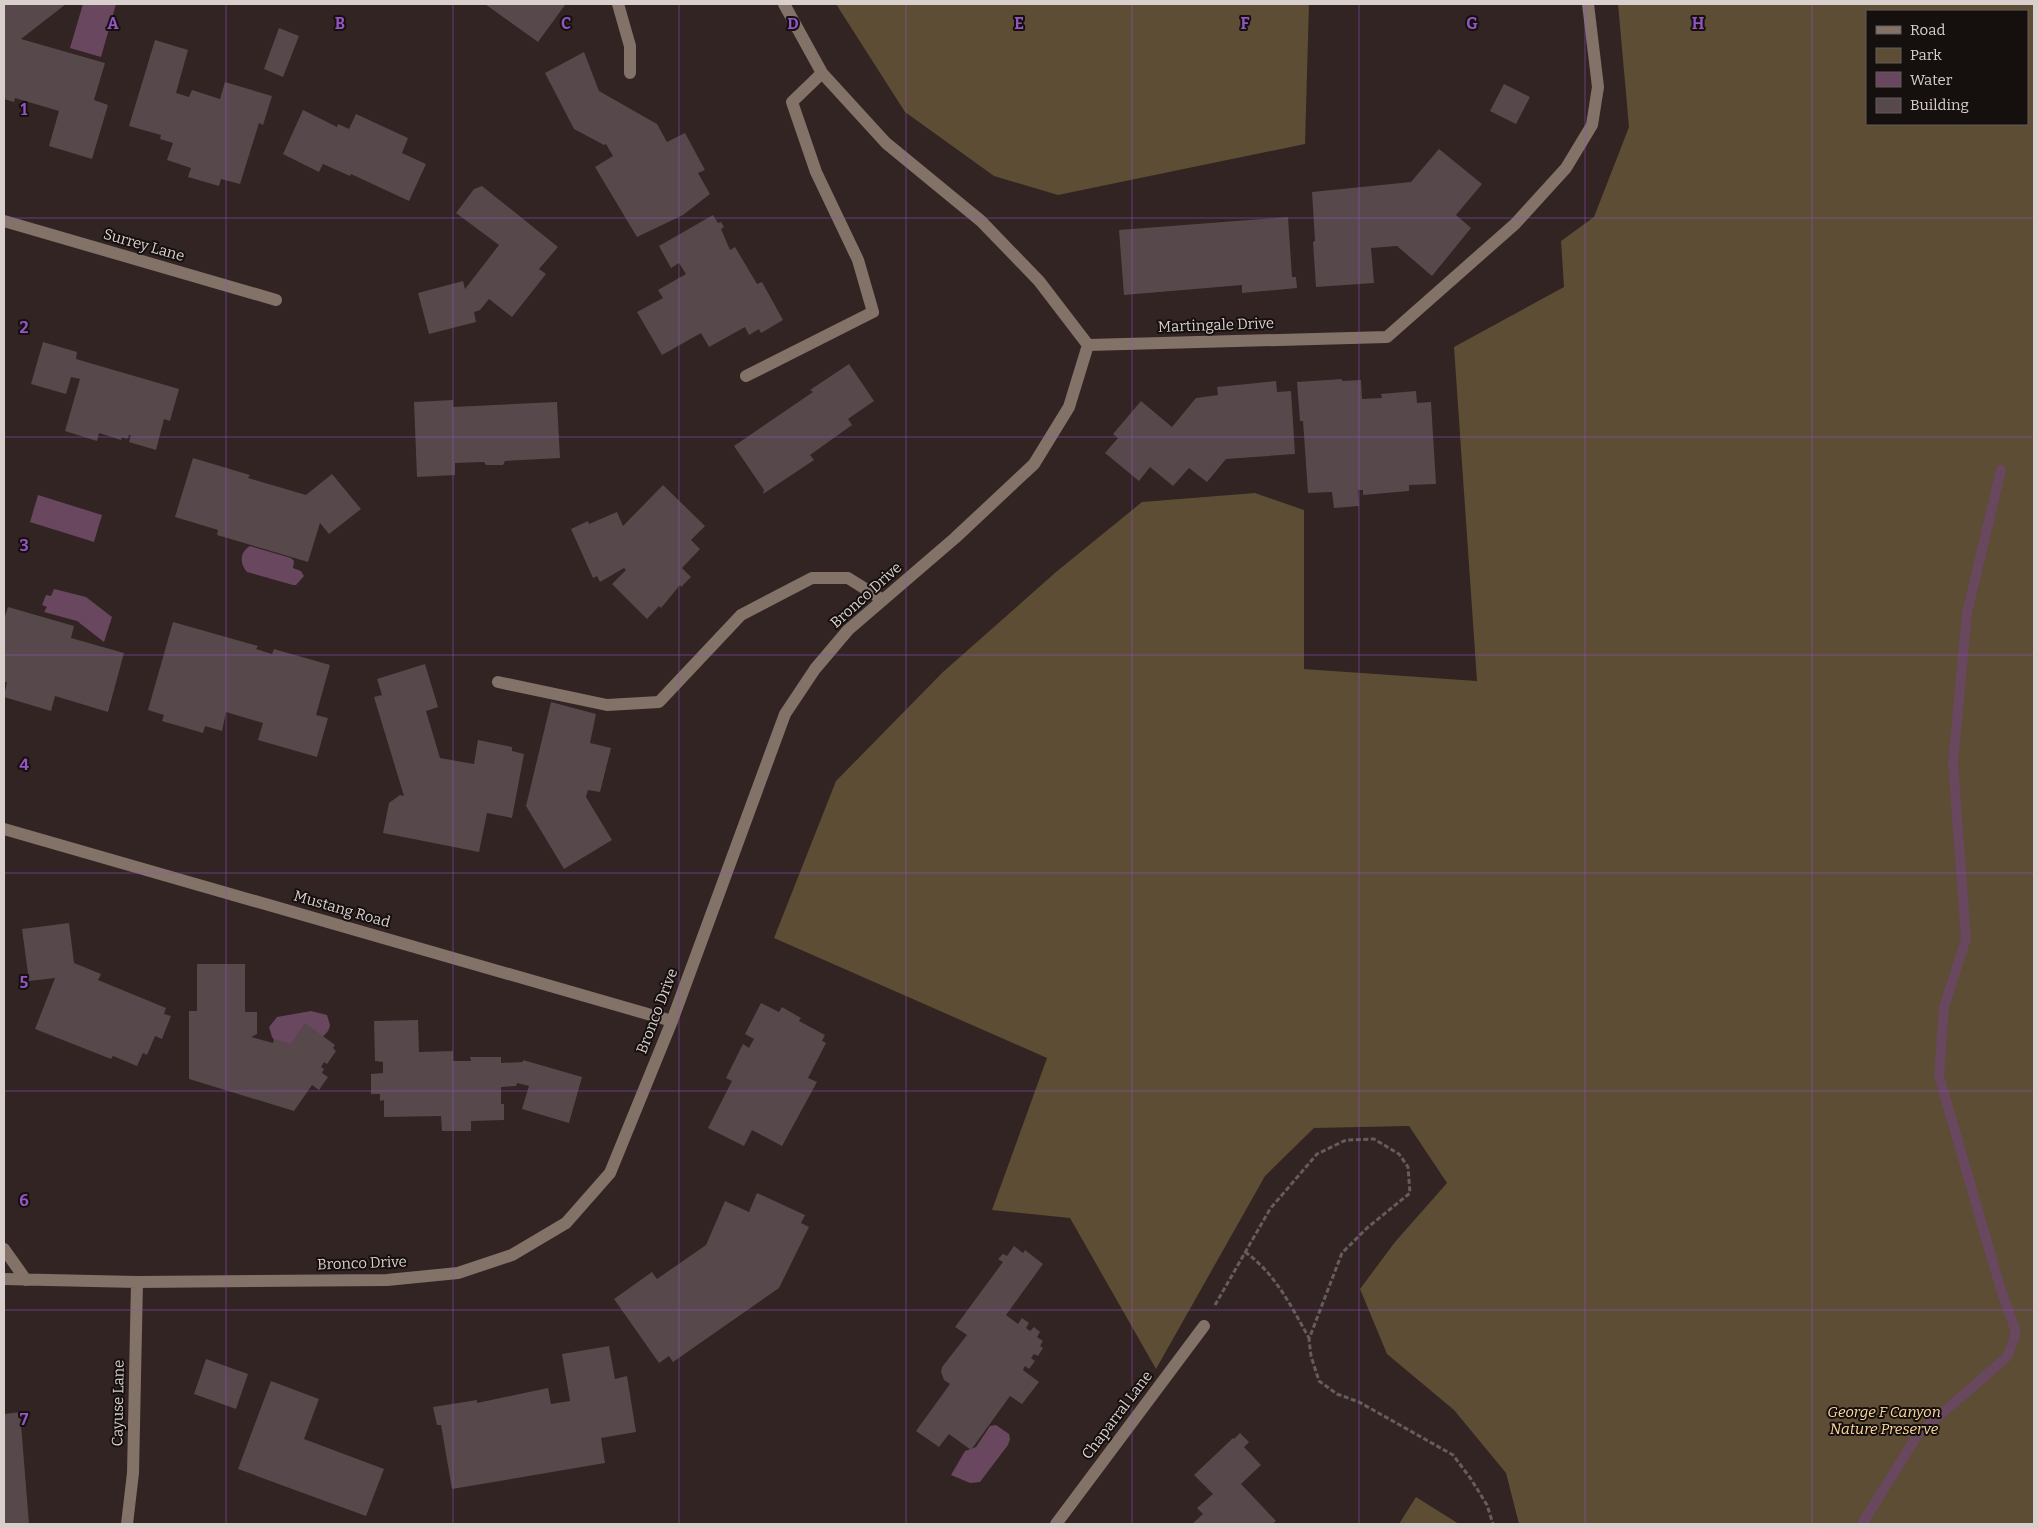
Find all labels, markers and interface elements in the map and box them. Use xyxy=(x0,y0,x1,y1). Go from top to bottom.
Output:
legend xyxy=(1866,10,2028,125)
text: A xyxy=(107,14,119,33)
text: B xyxy=(335,14,345,33)
text: C xyxy=(561,14,571,33)
text: D xyxy=(787,14,799,33)
text: E xyxy=(1014,14,1024,33)
text: F xyxy=(1241,14,1250,33)
text: G xyxy=(1466,14,1478,33)
text: H xyxy=(1692,14,1705,33)
text: Road xyxy=(1910,21,1945,39)
text: Park xyxy=(1910,46,1942,64)
text: Water xyxy=(1910,71,1953,89)
text: Building xyxy=(1910,96,1969,114)
text: 1 xyxy=(21,100,28,119)
street label: Surrey Lane xyxy=(101,225,187,265)
street label: Martingale Drive xyxy=(1158,314,1274,336)
text: 2 xyxy=(19,318,29,337)
text: 3 xyxy=(19,536,29,555)
street label: Bronco Drive xyxy=(827,558,905,632)
text: 4 xyxy=(19,755,29,774)
street label: Mustang Road xyxy=(292,887,392,931)
street label: Bronco Drive xyxy=(633,966,681,1056)
text: 5 xyxy=(20,973,29,992)
text: 6 xyxy=(19,1191,29,1210)
street label: Bronco Drive xyxy=(317,1252,407,1274)
street label: Cayuse Lane xyxy=(108,1359,128,1447)
street label: Chaparral Lane xyxy=(1078,1367,1156,1463)
park label: George F Canyon Nature Preserve xyxy=(1827,1403,1941,1438)
text: 7 xyxy=(20,1410,29,1429)

